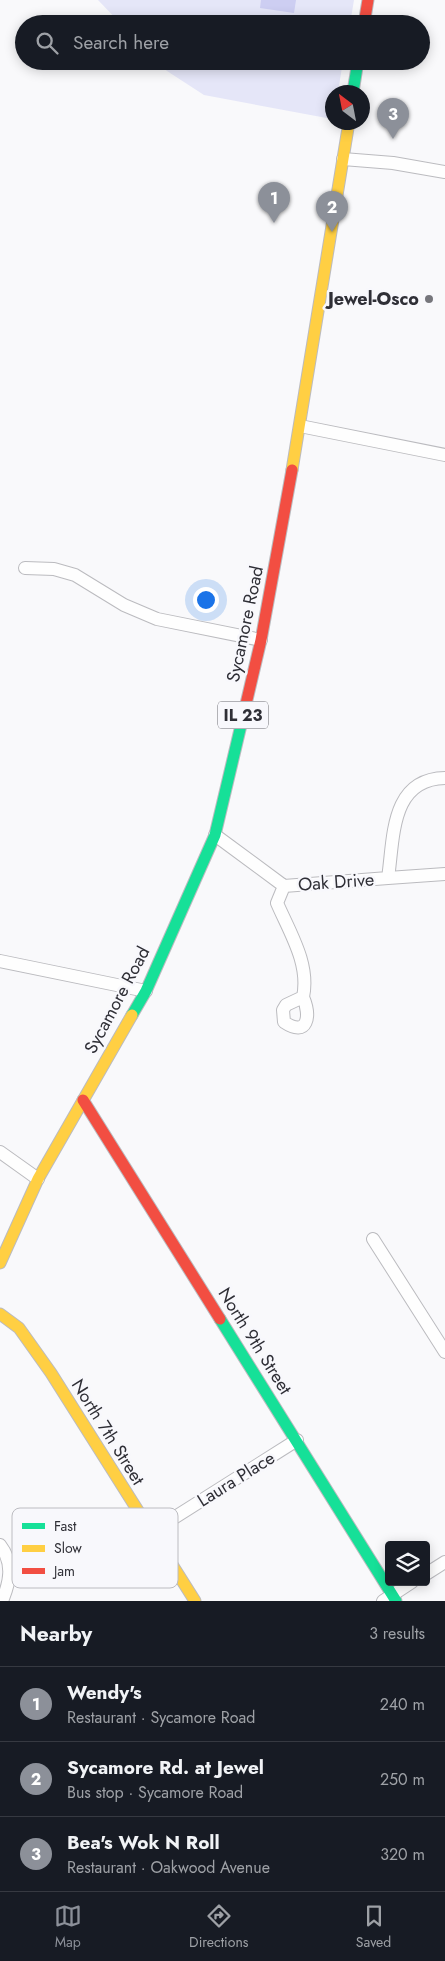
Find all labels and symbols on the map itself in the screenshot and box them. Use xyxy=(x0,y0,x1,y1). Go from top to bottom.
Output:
north arrow xyxy=(325,85,370,130)
pin: 3 xyxy=(377,98,409,139)
pin: 1 xyxy=(258,182,290,223)
pin: 2 xyxy=(316,191,348,232)
place label: Jewel-Osco xyxy=(325,286,419,312)
marker: Jewel-Osco xyxy=(423,293,435,305)
street label: Sycamore Road xyxy=(220,564,270,684)
your location xyxy=(193,587,219,613)
road number: IL 23 xyxy=(218,702,268,728)
street label: Oak Drive xyxy=(297,866,375,898)
street label: Sycamore Road xyxy=(78,942,156,1058)
street label: North 9th Street xyxy=(212,1283,299,1400)
street label: North 7th Street xyxy=(65,1374,151,1491)
street label: Laura Place xyxy=(192,1445,280,1513)
legend xyxy=(12,1508,178,1588)
text: Fast xyxy=(54,1516,77,1536)
text: Slow xyxy=(54,1538,82,1558)
text: Jam xyxy=(52,1561,75,1581)

